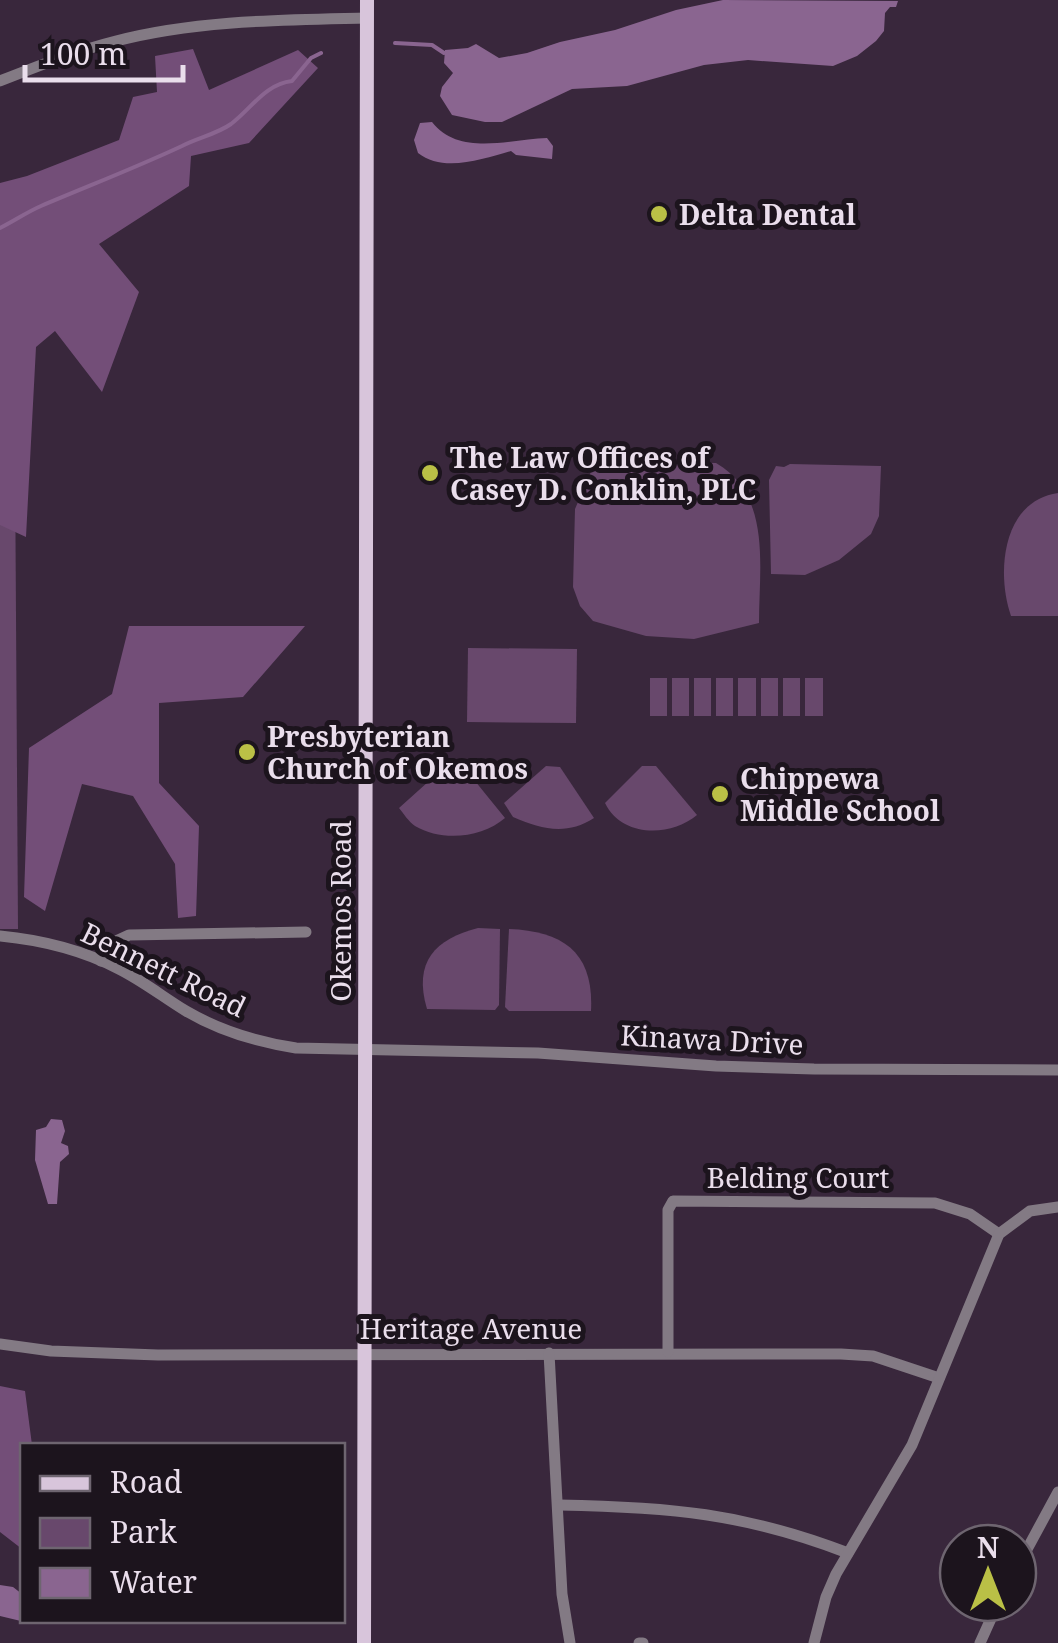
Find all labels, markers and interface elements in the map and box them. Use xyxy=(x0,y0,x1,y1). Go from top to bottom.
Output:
scale bar xyxy=(25,20,182,82)
text: 100 m xyxy=(40,33,126,74)
place label: Delta Dental xyxy=(679,195,856,233)
marker: Delta Dental xyxy=(648,203,670,225)
place label: The Law Offices of Casey D. Conklin, PLC xyxy=(450,438,756,508)
marker: The Law Offices of Casey D. Conklin, PLC xyxy=(419,462,441,484)
place label: Presbyterian Church of Okemos xyxy=(267,717,528,787)
marker: Presbyterian Church of Okemos xyxy=(236,741,258,763)
place label: Chippewa Middle School xyxy=(740,759,940,829)
marker: Chippewa Middle School xyxy=(709,783,731,805)
street label: Okemos Road xyxy=(321,820,359,1002)
street label: Bennett Road xyxy=(75,913,253,1025)
street label: Kinawa Drive xyxy=(619,1015,805,1063)
street label: Belding Court xyxy=(707,1158,889,1196)
street label: Heritage Avenue xyxy=(360,1309,582,1347)
legend xyxy=(20,1443,345,1623)
text: Road xyxy=(110,1461,182,1502)
text: Park xyxy=(110,1511,177,1552)
north arrow xyxy=(938,1523,1038,1623)
text: N xyxy=(977,1528,999,1566)
text: Water xyxy=(110,1561,197,1602)

